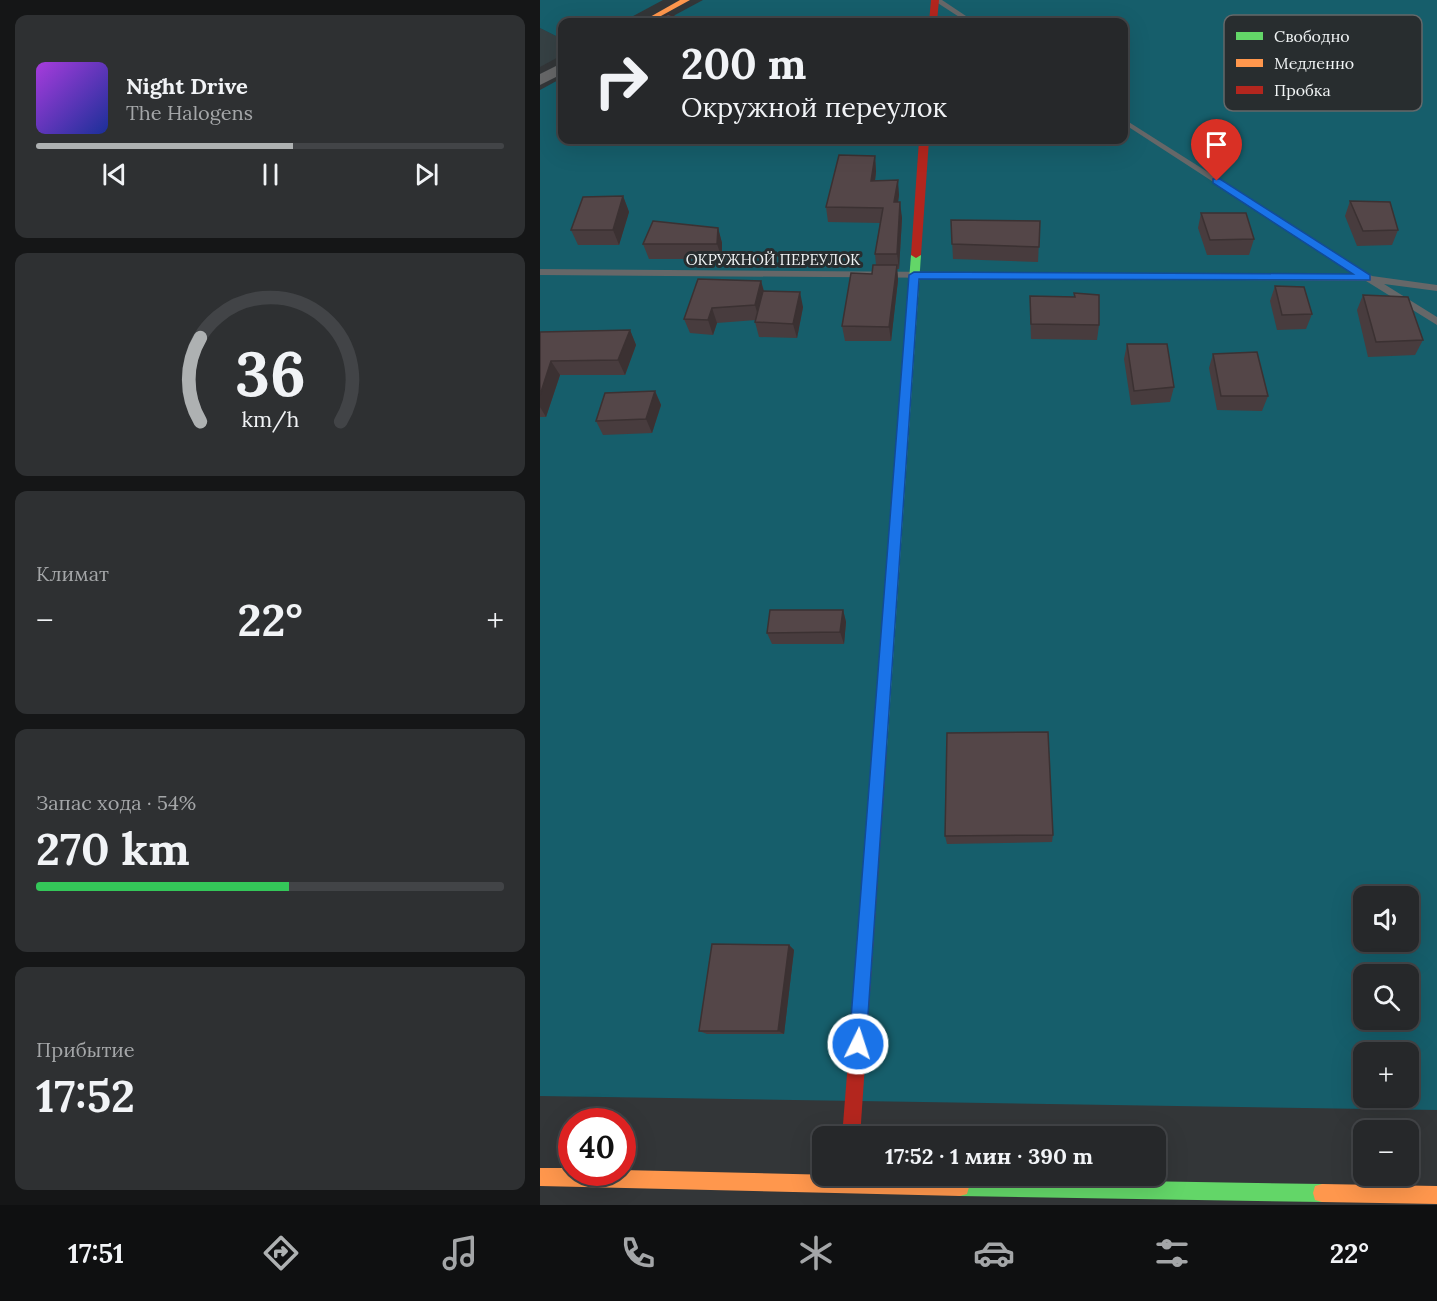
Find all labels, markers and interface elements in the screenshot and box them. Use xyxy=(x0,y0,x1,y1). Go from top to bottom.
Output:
legend xyxy=(1224,15,1422,111)
text: Свободно xyxy=(1274,26,1350,46)
text: 200 m xyxy=(681,37,807,91)
icon: right xyxy=(582,42,660,120)
text: Медленно xyxy=(1274,53,1354,73)
text: Night Drive xyxy=(126,72,248,100)
text: Пробка xyxy=(1274,80,1331,100)
text: Окружной переулок xyxy=(681,90,947,124)
text: The Halogens xyxy=(126,100,253,125)
pin xyxy=(1191,119,1242,181)
icon: arrive xyxy=(1200,128,1233,161)
icon: previous xyxy=(98,158,131,191)
icon: pause xyxy=(254,158,287,191)
icon: next xyxy=(410,158,443,191)
street label: ОКРУЖНОЙ ПЕРЕУЛОК xyxy=(686,250,861,269)
text: 36 xyxy=(235,333,305,413)
text: km/h xyxy=(241,405,299,433)
text: Климат xyxy=(36,561,109,586)
text: 22° xyxy=(237,591,303,648)
text: − xyxy=(36,599,54,641)
text: + xyxy=(486,599,504,641)
text: Запас хода · 54% xyxy=(36,790,196,815)
text: 270 km xyxy=(36,820,190,877)
map controls xyxy=(1353,886,1419,1186)
button: sound xyxy=(1353,886,1419,952)
button: search xyxy=(1353,964,1419,1030)
position arrow xyxy=(826,1012,890,1076)
text: Прибытие xyxy=(36,1037,135,1062)
button: + xyxy=(1353,1042,1419,1108)
text: 17:52 xyxy=(36,1067,135,1124)
speed limit sign: 40 xyxy=(558,1108,636,1186)
button: − xyxy=(1353,1120,1419,1186)
text: 17:52 · 1 мин · 390 m xyxy=(885,1142,1093,1170)
icon: directions xyxy=(260,1232,302,1274)
icon: music xyxy=(439,1232,481,1274)
icon: phone xyxy=(617,1232,659,1274)
icon: climate xyxy=(795,1232,837,1274)
icon: car xyxy=(973,1232,1015,1274)
icon: filters xyxy=(1151,1232,1193,1274)
text: 17:51 xyxy=(68,1236,124,1270)
text: 22° xyxy=(1330,1236,1369,1270)

